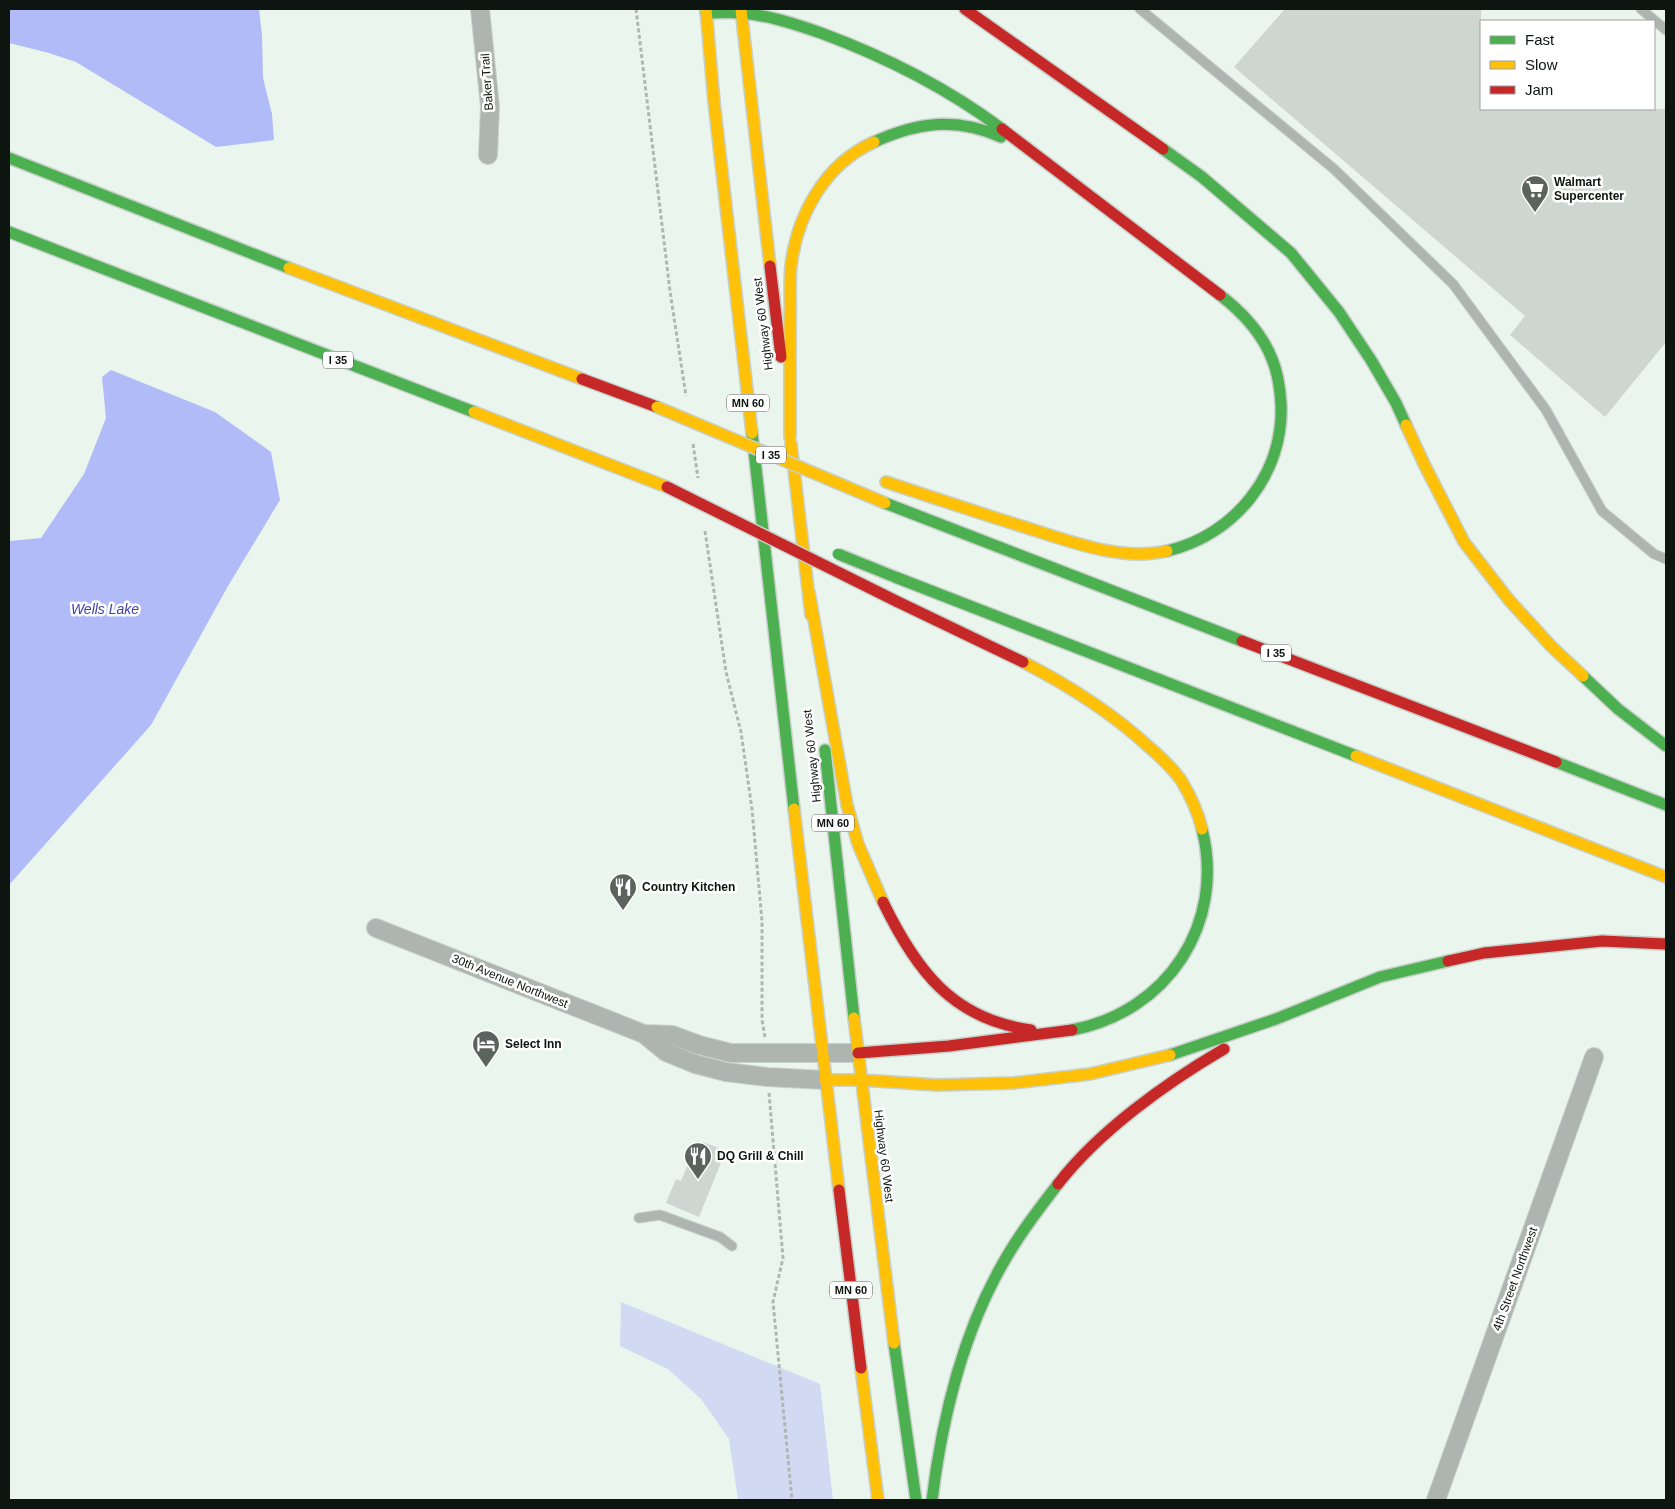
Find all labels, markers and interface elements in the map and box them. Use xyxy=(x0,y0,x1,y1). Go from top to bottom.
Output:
legend xyxy=(1480,20,1655,110)
text: Fast xyxy=(1525,31,1555,48)
street label: Baker Trail xyxy=(478,53,496,111)
text: Slow xyxy=(1525,56,1558,73)
text: Jam xyxy=(1525,81,1553,98)
supermarket icon: Walmart Supercenter xyxy=(1520,174,1550,213)
place label: Walmart Supercenter xyxy=(1554,175,1624,203)
street label: Highway 60 West xyxy=(750,276,776,371)
road number: I 35 xyxy=(323,352,353,368)
road number: MN 60 xyxy=(727,394,769,412)
road number: I 35 xyxy=(756,446,786,464)
water label: Wells Lake xyxy=(71,601,139,617)
road number: I 35 xyxy=(1261,644,1291,661)
street label: Highway 60 West xyxy=(800,708,824,803)
road number: MN 60 xyxy=(812,814,854,831)
restaurant icon: Country Kitchen xyxy=(608,872,638,911)
place label: Country Kitchen xyxy=(642,880,735,894)
street label: 30th Avenue Northwest xyxy=(450,951,571,1011)
hotel icon: Select Inn xyxy=(471,1029,501,1068)
place label: Select Inn xyxy=(505,1037,562,1051)
street label: Highway 60 West xyxy=(871,1109,897,1204)
restaurant icon: DQ Grill & Chill xyxy=(683,1141,713,1180)
place label: DQ Grill & Chill xyxy=(717,1149,804,1163)
street label: 4th Street Northwest xyxy=(1490,1225,1541,1333)
road number: MN 60 xyxy=(830,1282,872,1298)

